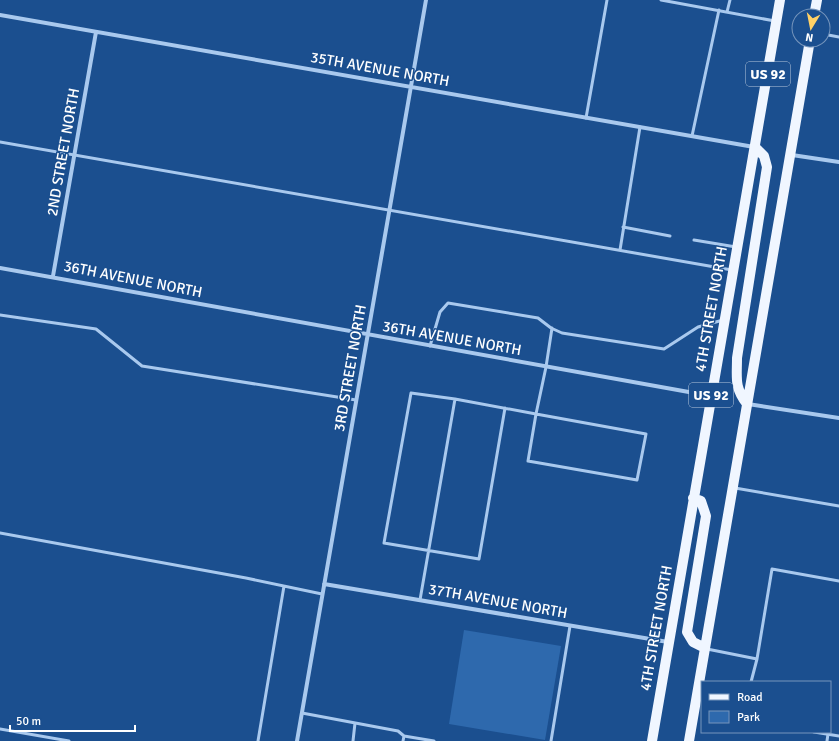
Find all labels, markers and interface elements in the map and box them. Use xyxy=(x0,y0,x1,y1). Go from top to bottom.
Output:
north arrow xyxy=(791,8,831,48)
text: N xyxy=(804,30,814,44)
street label: 35TH AVENUE NORTH xyxy=(309,48,451,90)
road number: US 92 xyxy=(746,62,790,86)
street label: 2ND STREET NORTH xyxy=(43,87,83,217)
street label: 4TH STREET NORTH xyxy=(691,245,731,373)
street label: 36TH AVENUE NORTH xyxy=(62,257,204,301)
street label: 3RD STREET NORTH xyxy=(330,303,370,433)
street label: 36TH AVENUE NORTH xyxy=(381,317,523,359)
road number: US 92 xyxy=(689,383,733,407)
street label: 4TH STREET NORTH xyxy=(636,564,676,692)
street label: 37TH AVENUE NORTH xyxy=(427,580,569,622)
legend xyxy=(701,681,831,733)
text: Road xyxy=(737,690,763,705)
scale bar xyxy=(10,707,135,733)
text: Park xyxy=(737,710,760,725)
text: 50 m xyxy=(16,714,41,729)

